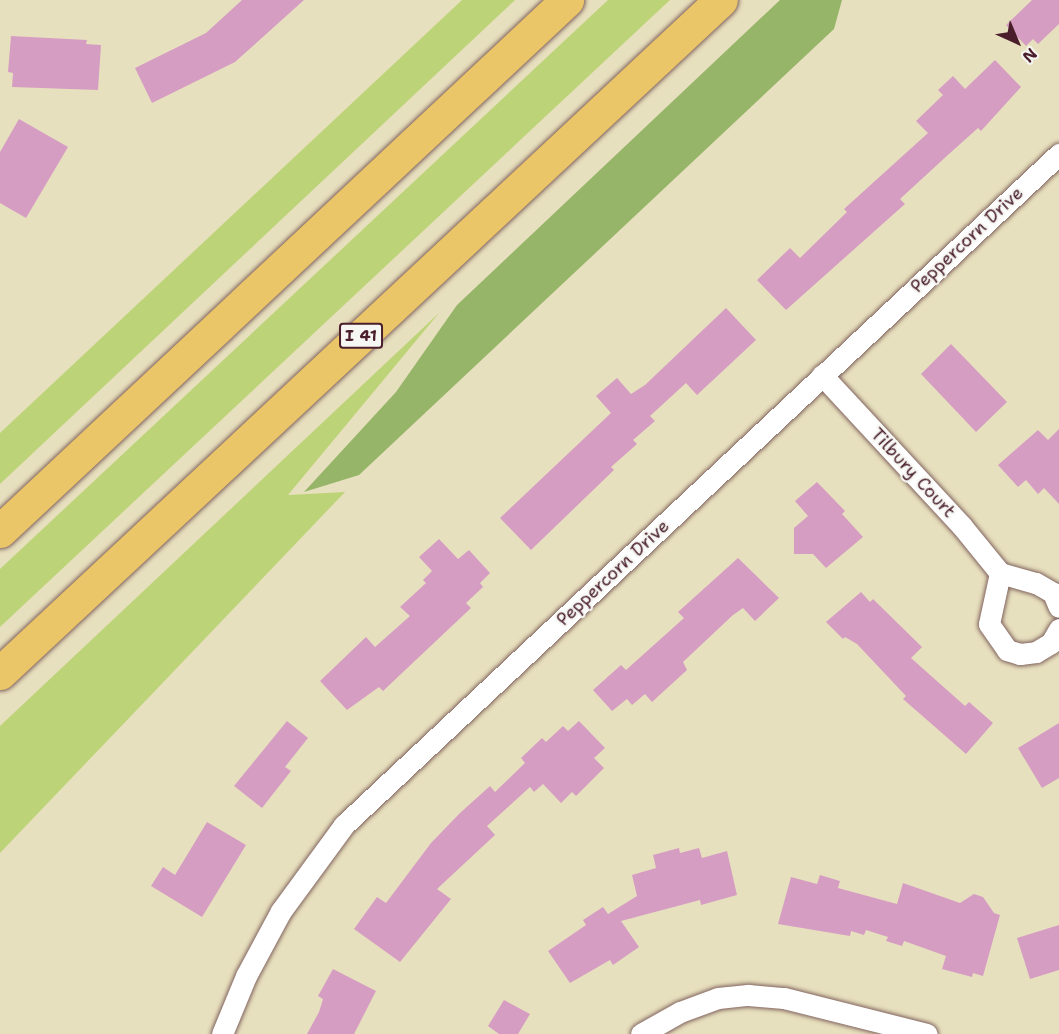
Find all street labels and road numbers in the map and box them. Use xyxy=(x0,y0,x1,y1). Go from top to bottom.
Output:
street label: Peppercorn Drive xyxy=(906,182,1028,298)
road number: I 41 xyxy=(338,323,384,349)
street label: Tilbury Court xyxy=(866,424,960,522)
street label: Peppercorn Drive xyxy=(552,515,674,631)

